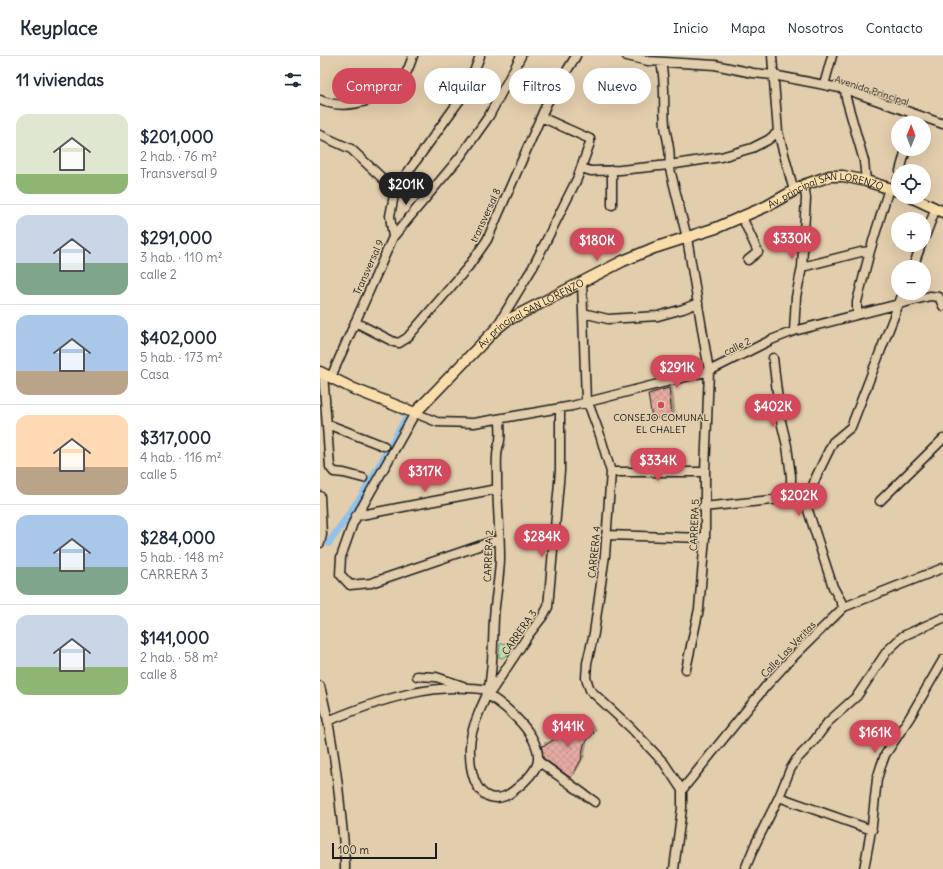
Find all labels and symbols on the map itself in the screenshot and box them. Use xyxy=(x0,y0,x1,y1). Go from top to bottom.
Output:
street label: Avenida Principal xyxy=(833,72,911,109)
north arrow xyxy=(891,116,931,156)
street label: Av. principal SAN LORENZO xyxy=(765,170,885,211)
pin: $201K xyxy=(378,172,434,206)
street label: transversal 8 xyxy=(467,186,504,244)
pin: $330K xyxy=(764,226,820,260)
pin: $180K xyxy=(569,228,625,262)
street label: Transversal 9 xyxy=(350,237,387,297)
street label: Av. principal SAN LORENZO xyxy=(475,276,586,351)
street label: calle 2 xyxy=(722,334,753,359)
pin: $291K xyxy=(649,355,705,389)
pin: $402K xyxy=(745,394,801,428)
marker: CONSEJO COMUNAL EL CHALET xyxy=(656,400,666,410)
place label: CONSEJO COMUNAL EL CHALET xyxy=(613,411,709,436)
pin: $334K xyxy=(630,448,686,482)
pin: $317K xyxy=(397,459,453,493)
pin: $202K xyxy=(771,483,827,517)
street label: CARRERA 5 xyxy=(687,498,702,551)
pin: $284K xyxy=(514,524,570,558)
street label: CARRERA 4 xyxy=(585,525,604,579)
street label: CARRERA 2 xyxy=(481,529,496,582)
street label: CARRERA 3 xyxy=(499,607,540,657)
street label: Calle Las Veritas xyxy=(758,618,819,680)
pin: $141K xyxy=(540,714,596,748)
pin: $161K xyxy=(847,720,903,754)
scale bar xyxy=(332,841,437,860)

